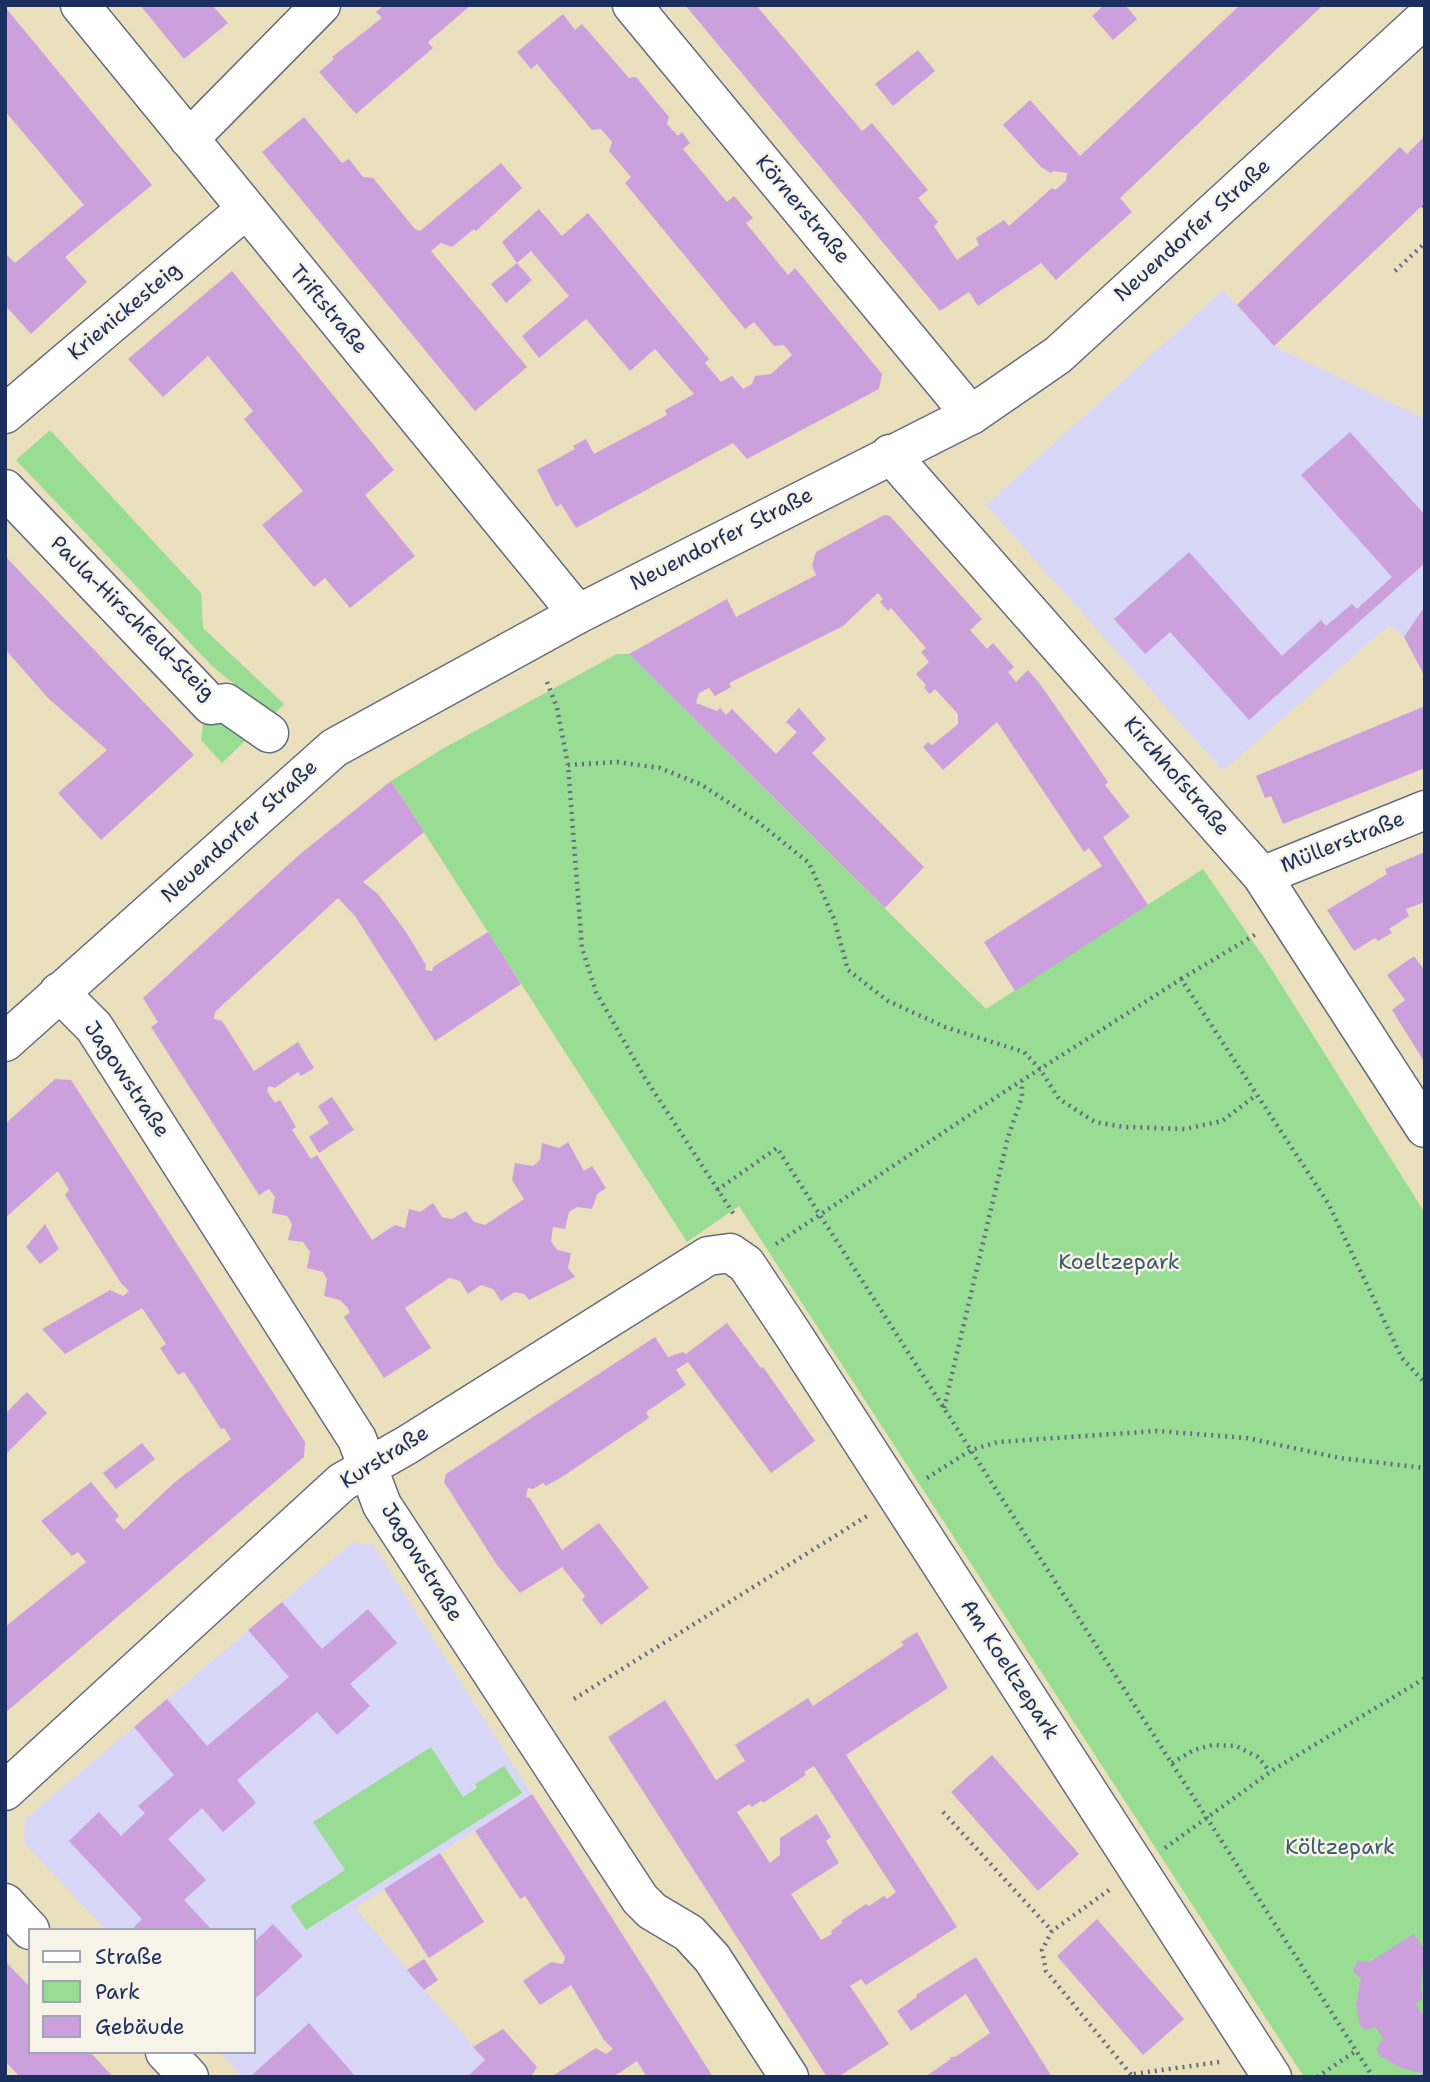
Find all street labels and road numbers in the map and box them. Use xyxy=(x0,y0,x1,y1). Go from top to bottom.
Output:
street label: Körnerstraße xyxy=(749,151,855,269)
street label: Neuendorfer Straße xyxy=(1110,154,1276,308)
street label: Krienickesteig xyxy=(64,258,186,366)
street label: Triftstraße xyxy=(283,260,373,360)
street label: Neuendorfer Straße xyxy=(626,483,818,597)
street label: Paula-Hirschfeld-Steig xyxy=(45,532,219,706)
street label: Kirchhofstraße xyxy=(1118,712,1234,842)
street label: Neuendorfer Straße xyxy=(157,755,323,909)
street label: Müllerstraße xyxy=(1277,807,1409,879)
street label: Jagowstraße xyxy=(78,1017,174,1143)
street label: Kurstraße xyxy=(336,1421,434,1495)
street label: Jagowstraße xyxy=(375,1499,467,1627)
street label: Am Koeltzepark xyxy=(954,1595,1064,1745)

